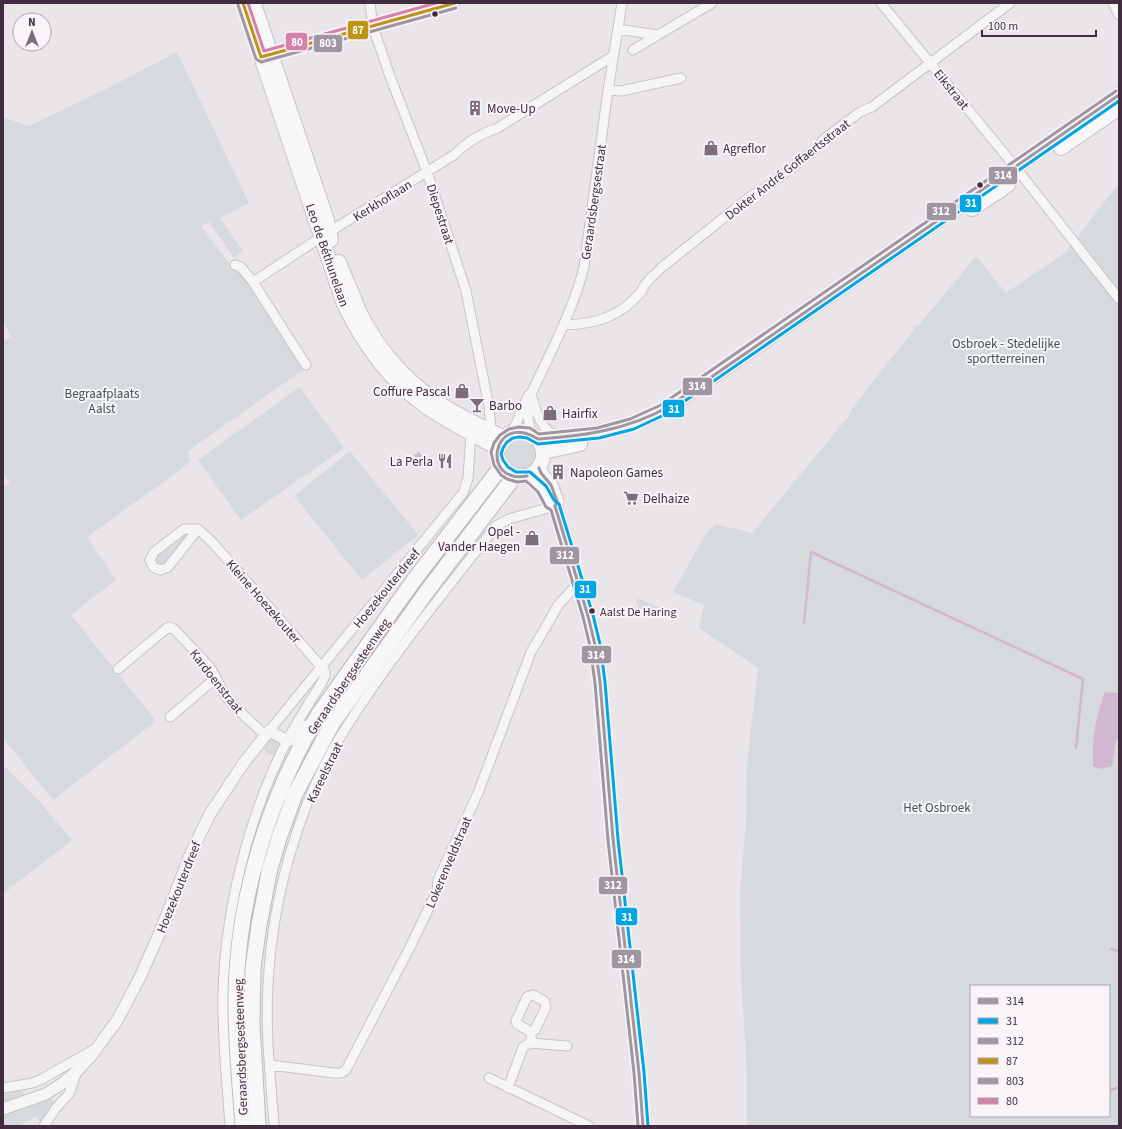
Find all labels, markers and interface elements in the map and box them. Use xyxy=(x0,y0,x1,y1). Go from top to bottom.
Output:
unlabelled marker xyxy=(430,9,440,19)
north arrow xyxy=(12,12,52,52)
scale bar xyxy=(982,12,1096,38)
text: N xyxy=(28,15,36,30)
text: 100 m xyxy=(988,18,1018,35)
line badge: 87 xyxy=(347,20,369,40)
text: 87 xyxy=(352,23,364,38)
line badge: 80 xyxy=(285,32,308,51)
line badge: 803 xyxy=(313,34,343,53)
text: 80 xyxy=(291,35,303,50)
text: 803 xyxy=(319,36,337,51)
street label: Eikstraat xyxy=(929,65,974,114)
building icon: Move-Up xyxy=(466,99,484,117)
place label: Move-Up xyxy=(487,100,536,118)
street label: Dokter André Goffaertsstraat xyxy=(721,115,854,224)
shop icon: Agreflor xyxy=(702,139,720,157)
place label: Agreflor xyxy=(723,140,767,158)
street label: Geraardsbergsestraat xyxy=(577,143,611,261)
line badge: 314 xyxy=(988,166,1018,185)
text: 314 xyxy=(994,168,1012,183)
street label: Kerkhoflaan xyxy=(350,176,415,226)
unlabelled marker xyxy=(975,180,985,190)
street label: Diepestraat xyxy=(422,182,458,247)
line badge: 31 xyxy=(959,194,982,213)
text: 31 xyxy=(965,196,977,211)
street label: Leo de Béthunelaan xyxy=(301,201,353,309)
line badge: 312 xyxy=(926,202,957,221)
text: 312 xyxy=(932,204,950,219)
park label: Osbroek - Stedelijke sportterreinen xyxy=(952,335,1060,368)
line badge: 314 xyxy=(682,377,713,396)
text: 314 xyxy=(688,379,706,394)
shop icon: Coffure Pascal xyxy=(453,382,471,400)
place label: Coffure Pascal xyxy=(373,383,450,401)
park label: Begraafplaats Aalst xyxy=(65,385,140,418)
bar icon: Barbo xyxy=(468,396,486,414)
place label: Barbo xyxy=(489,397,522,415)
line badge: 31 xyxy=(662,399,685,418)
text: 31 xyxy=(668,402,680,417)
shop icon: Hairfix xyxy=(541,404,559,422)
place label: Hairfix xyxy=(562,405,598,423)
restaurant icon: La Perla xyxy=(436,452,454,470)
place label: La Perla xyxy=(390,453,433,471)
building icon: Napoleon Games xyxy=(549,463,567,481)
place label: Napoleon Games xyxy=(570,464,664,482)
supermarket icon: Delhaize xyxy=(622,489,640,507)
place label: Delhaize xyxy=(643,490,689,508)
place label: Opel - Vander Haegen xyxy=(438,523,520,556)
shop icon: Opel - Vander Haegen xyxy=(523,529,541,547)
street label: Hoezekouterdreef xyxy=(349,544,425,632)
line badge: 312 xyxy=(549,546,580,565)
text: 312 xyxy=(556,548,574,563)
street label: Kleine Hoezekouter xyxy=(222,556,305,648)
line badge: 31 xyxy=(574,580,597,599)
text: 31 xyxy=(579,582,591,597)
place label: Aalst De Haring xyxy=(600,604,676,621)
marker: Aalst De Haring xyxy=(587,606,597,616)
street label: Geraardsbergsesteenweg xyxy=(303,614,395,738)
line badge: 314 xyxy=(581,645,612,664)
street label: Kardoenstraat xyxy=(185,646,247,718)
text: 314 xyxy=(587,648,605,663)
street label: Kareelstraat xyxy=(302,738,348,806)
park label: Het Osbroek xyxy=(903,799,971,817)
street label: Lokerenveldstraat xyxy=(422,813,477,911)
street label: Hoezekouterdreef xyxy=(152,838,206,936)
line badge: 312 xyxy=(598,876,628,895)
text: 312 xyxy=(604,878,622,893)
line badge: 31 xyxy=(615,907,638,926)
text: 31 xyxy=(621,910,633,925)
line badge: 314 xyxy=(611,949,642,969)
text: 314 xyxy=(617,952,635,967)
street label: Geraardsbergsesteenweg xyxy=(230,978,252,1116)
legend xyxy=(970,985,1110,1117)
text: 314 xyxy=(1006,993,1024,1010)
text: 31 xyxy=(1006,1013,1018,1030)
text: 312 xyxy=(1006,1033,1024,1050)
text: 87 xyxy=(1006,1053,1018,1070)
text: 803 xyxy=(1006,1073,1024,1090)
text: 80 xyxy=(1006,1093,1018,1110)

